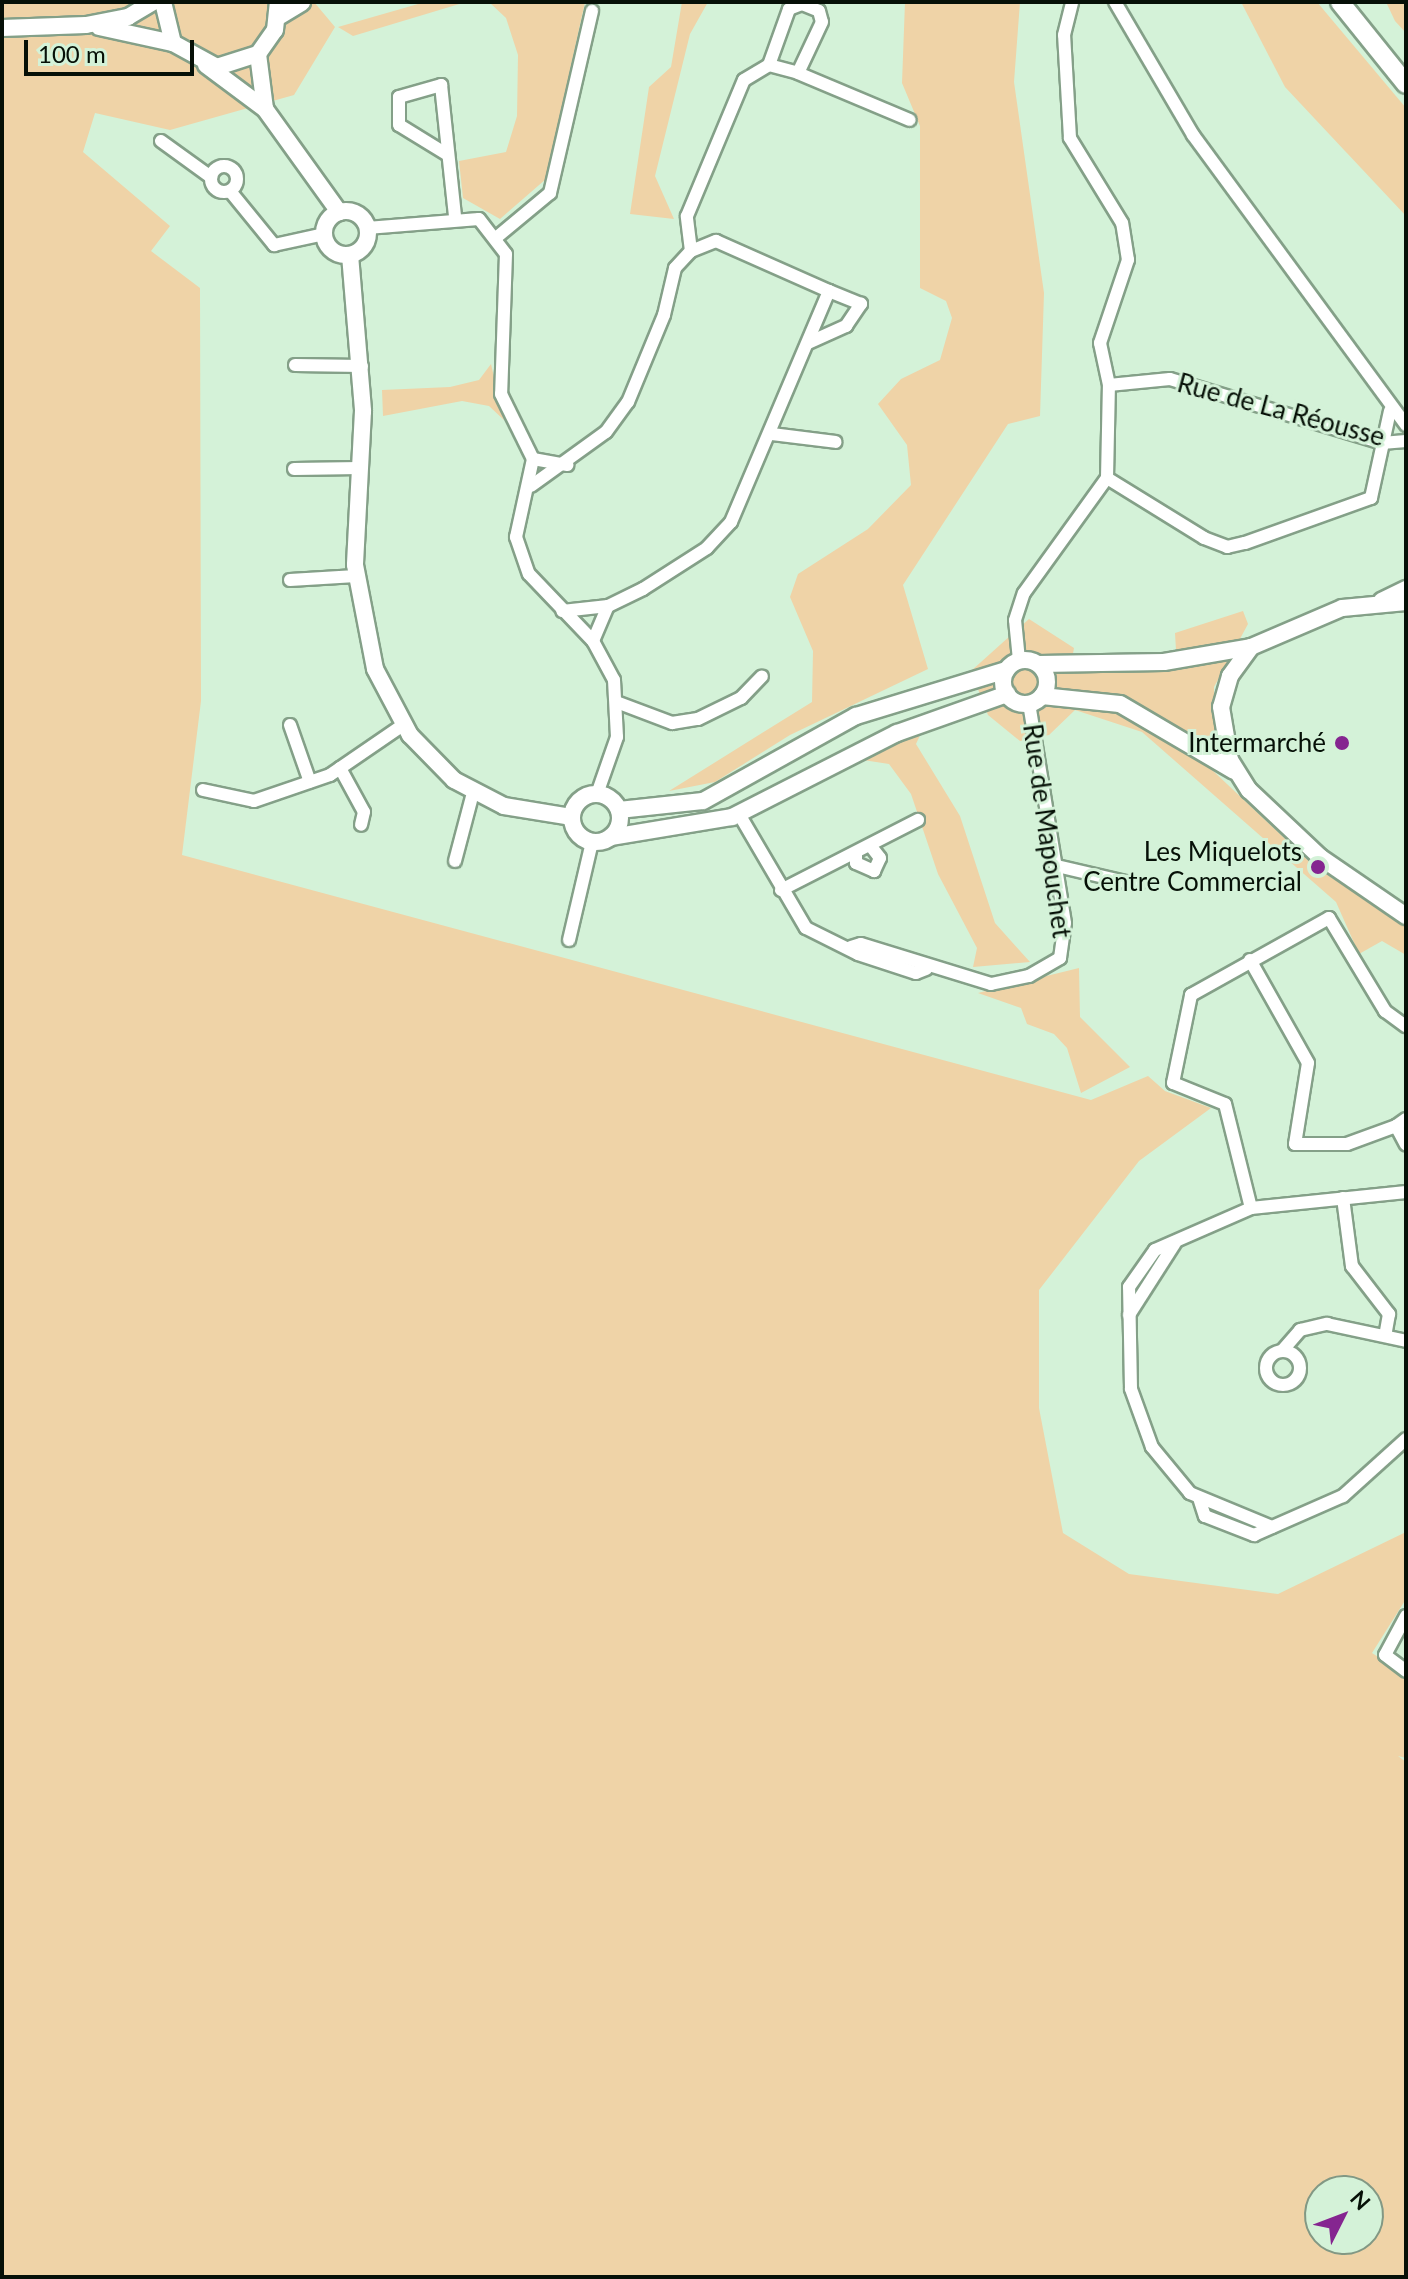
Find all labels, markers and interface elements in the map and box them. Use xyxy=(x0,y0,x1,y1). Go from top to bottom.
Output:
scale bar xyxy=(28,24,198,74)
text: 100 m xyxy=(38,39,106,68)
street label: Rue de La Réousse xyxy=(1174,367,1388,453)
street label: Rue de Mapouchet xyxy=(1017,722,1077,940)
place label: Intermarché xyxy=(1188,727,1326,759)
marker: Intermarché xyxy=(1333,734,1351,752)
place label: Les Miquelots Centre Commercial xyxy=(1083,836,1302,898)
marker: Les Miquelots Centre Commercial xyxy=(1309,858,1327,876)
north arrow xyxy=(1304,2175,1384,2255)
text: N xyxy=(1345,2185,1376,2215)

